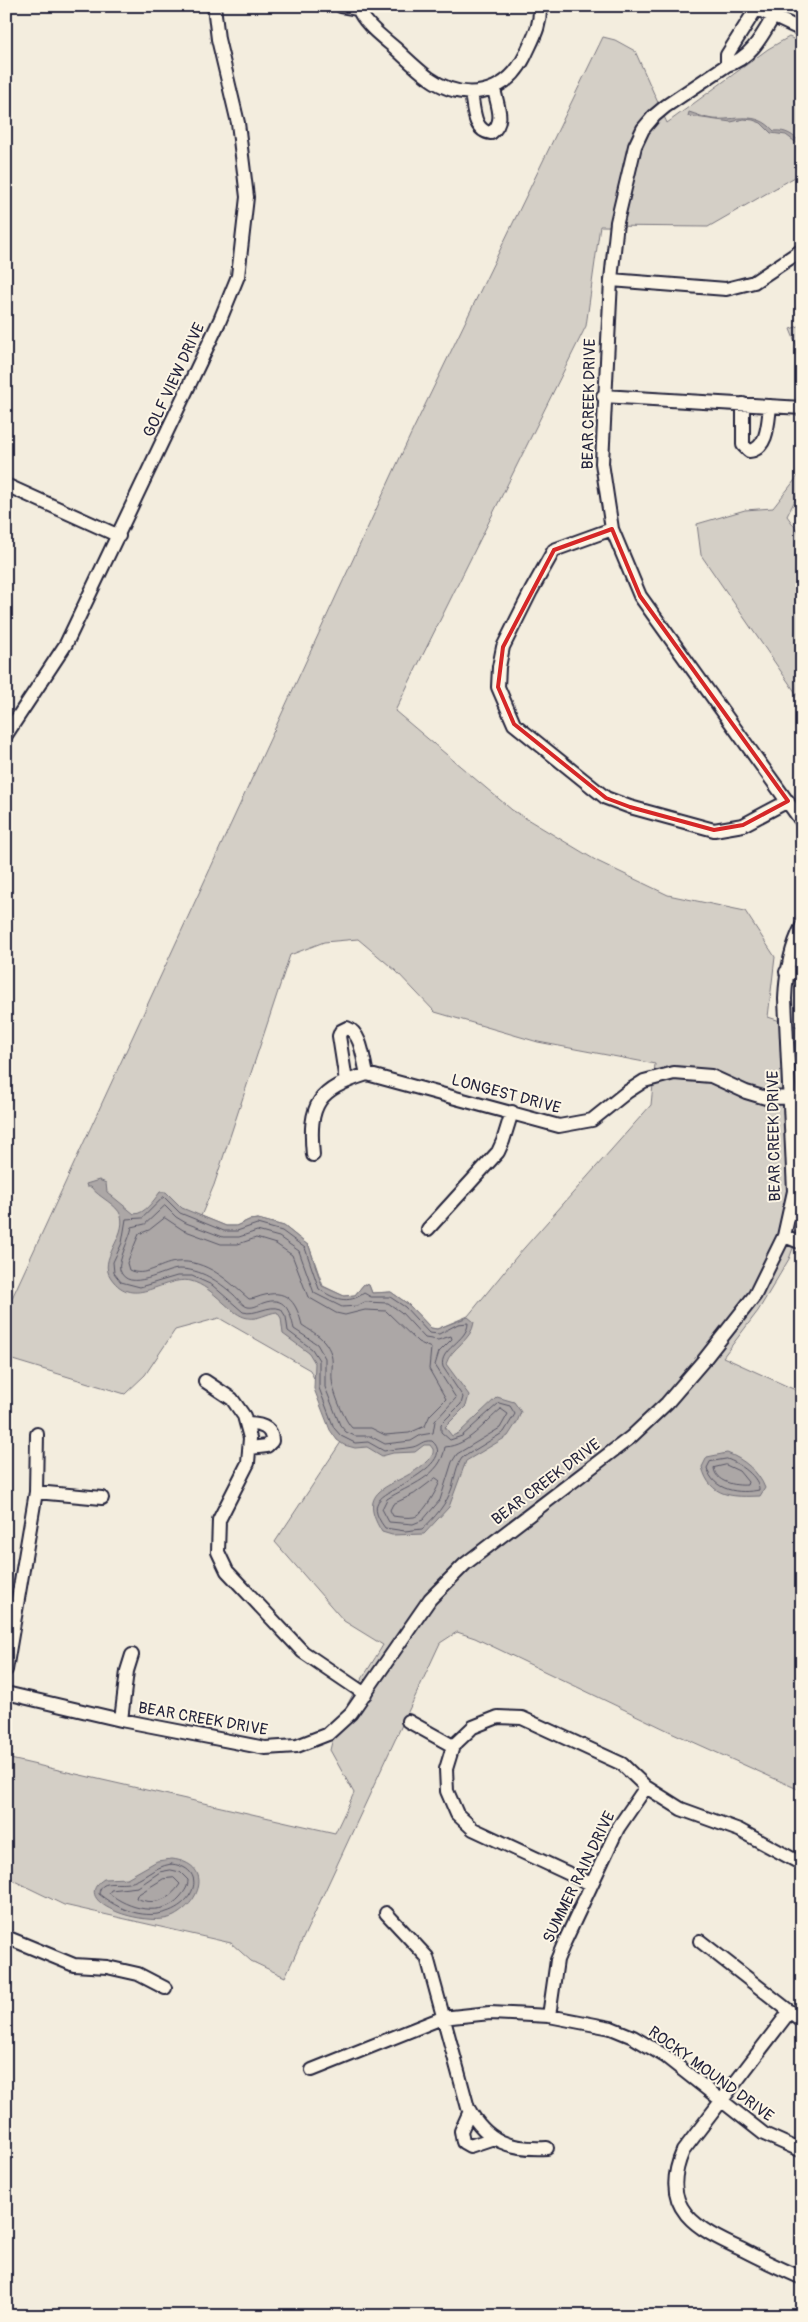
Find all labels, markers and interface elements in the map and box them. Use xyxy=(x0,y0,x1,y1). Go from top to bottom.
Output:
street label: GOLF VIEW DRIVE xyxy=(139,320,209,440)
street label: BEAR CREEK DRIVE xyxy=(578,338,600,470)
street label: LONGEST DRIVE xyxy=(449,1070,563,1118)
street label: BEAR CREEK DRIVE xyxy=(763,1070,785,1202)
street label: BEAR CREEK DRIVE xyxy=(488,1435,604,1529)
street label: BEAR CREEK DRIVE xyxy=(137,1698,269,1740)
street label: SUMMER RAIN DRIVE xyxy=(538,1808,620,1946)
street label: ROCKY MOUND DRIVE xyxy=(644,2022,778,2126)

